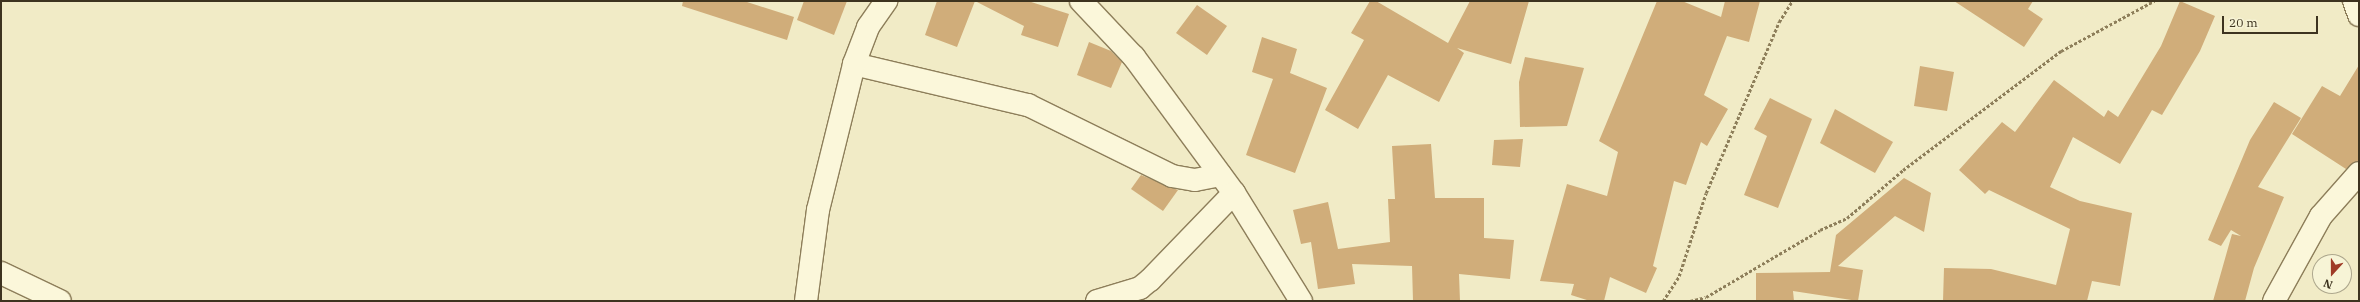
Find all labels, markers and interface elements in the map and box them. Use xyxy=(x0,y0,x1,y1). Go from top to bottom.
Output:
scale bar xyxy=(2224,8,2320,34)
text: 20 m xyxy=(2229,15,2258,30)
north arrow xyxy=(2312,254,2352,294)
text: N xyxy=(2321,276,2335,292)

